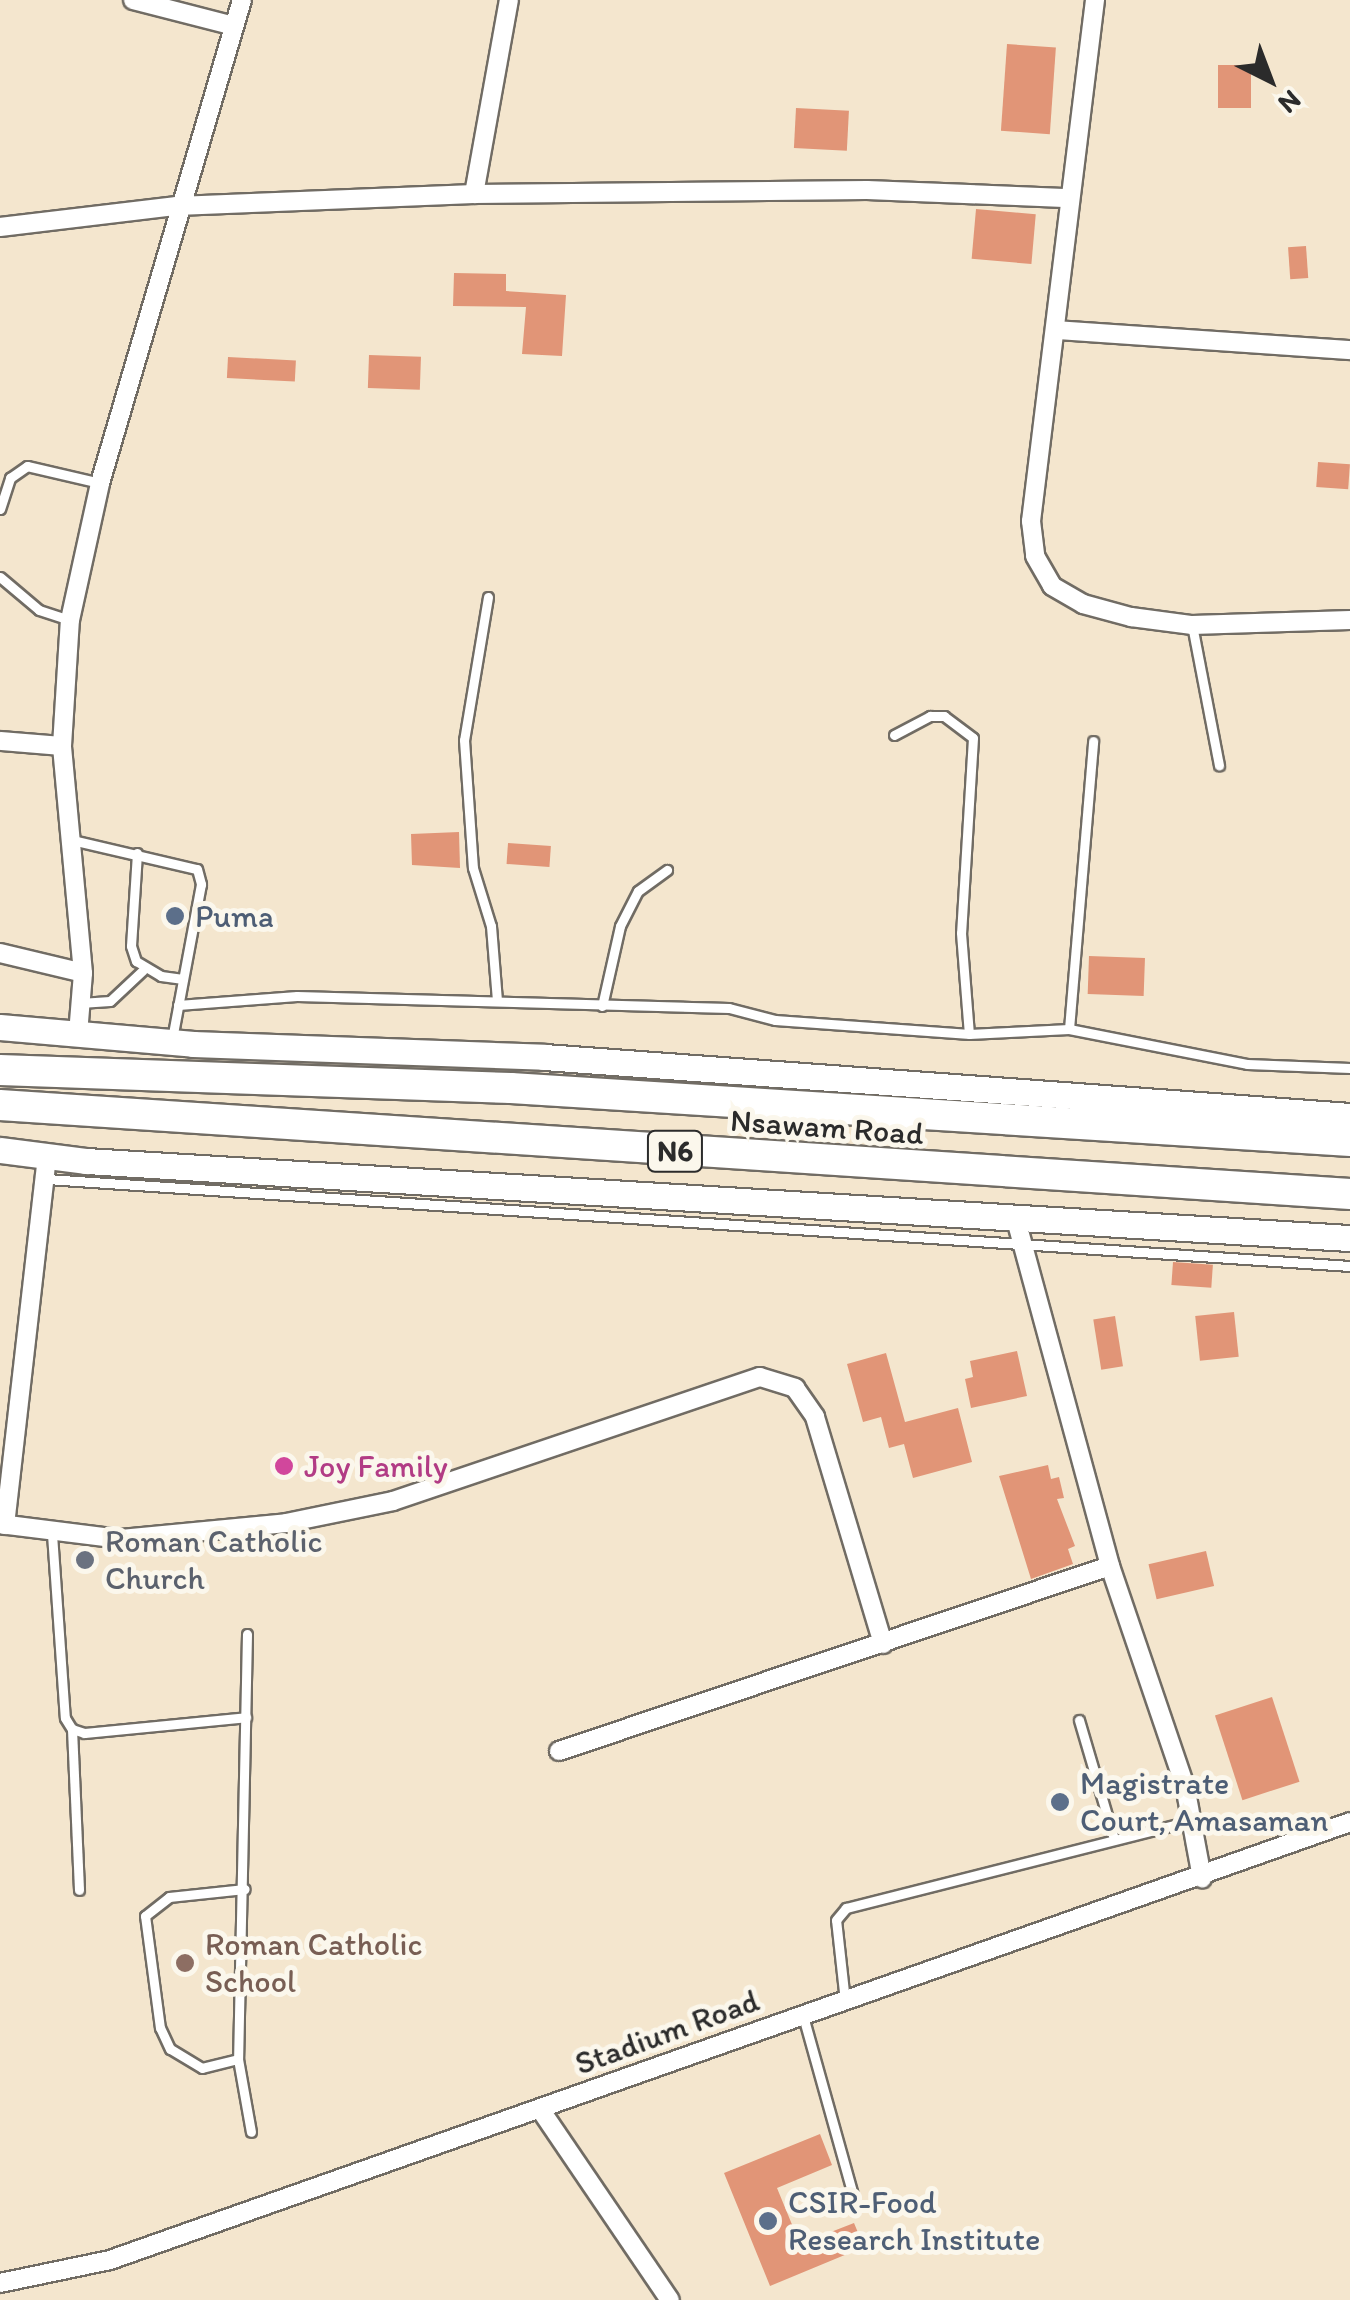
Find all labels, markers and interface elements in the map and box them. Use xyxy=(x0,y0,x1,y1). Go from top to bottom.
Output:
north arrow xyxy=(1220,30,1320,130)
text: N xyxy=(1272,83,1308,121)
place label: Puma xyxy=(195,897,274,935)
marker: Puma xyxy=(164,905,186,927)
street label: Nsawam Road xyxy=(729,1101,925,1153)
road number: N6 xyxy=(645,1126,705,1176)
place label: Joy Family xyxy=(304,1447,449,1485)
marker: Joy Family xyxy=(273,1455,295,1477)
place label: Roman Catholic Church xyxy=(105,1523,321,1598)
marker: Roman Catholic Church xyxy=(74,1549,96,1571)
place label: Magistrate Court, Amasaman xyxy=(1080,1765,1330,1840)
marker: Magistrate Court, Amasaman xyxy=(1049,1791,1071,1813)
place label: Roman Catholic School xyxy=(205,1926,421,2001)
marker: Roman Catholic School xyxy=(174,1952,196,1974)
street label: Stadium Road xyxy=(570,1981,764,2083)
place label: CSIR-Food Research Institute xyxy=(788,2184,1041,2259)
marker: CSIR-Food Research Institute xyxy=(757,2210,779,2232)

